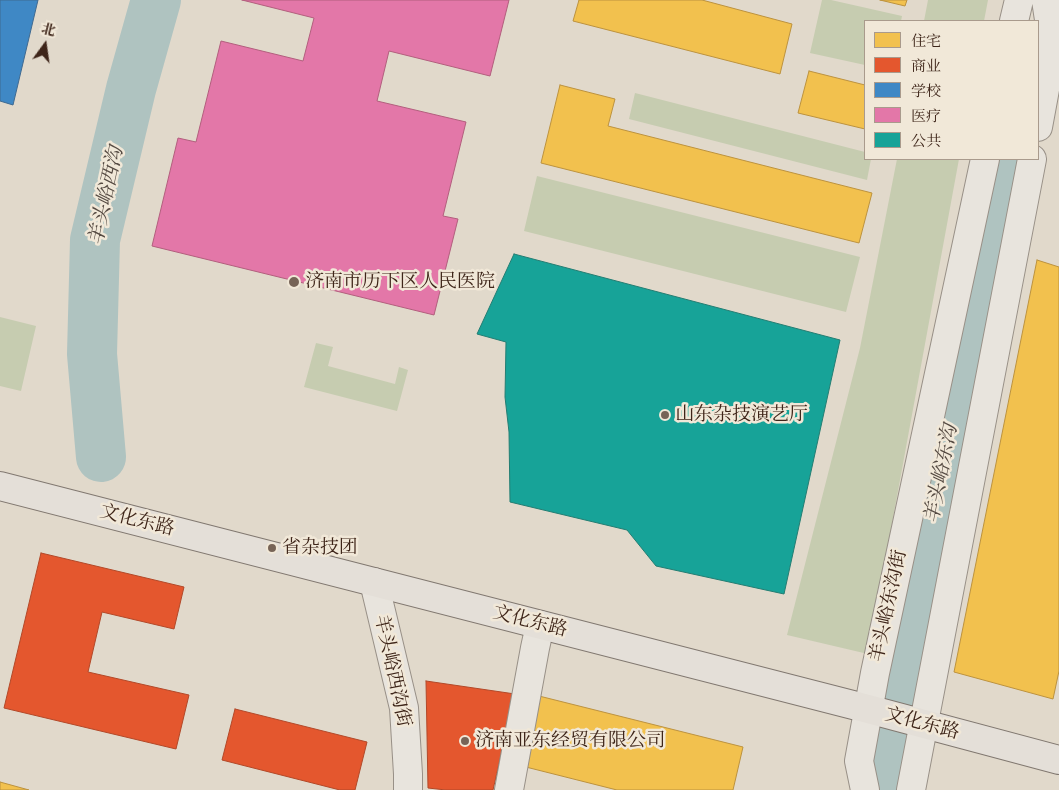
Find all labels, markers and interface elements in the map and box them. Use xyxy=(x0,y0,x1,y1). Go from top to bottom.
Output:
north arrow xyxy=(20,20,70,70)
text: 北 xyxy=(40,20,58,40)
legend xyxy=(864,20,1039,160)
text: 住宅 xyxy=(911,32,941,50)
text: 商业 xyxy=(911,57,941,75)
text: 学校 xyxy=(911,82,941,100)
text: 医疗 xyxy=(911,107,941,125)
text: 公共 xyxy=(911,132,941,150)
water label: 羊头峪西沟 xyxy=(85,145,129,247)
place label: 济南市历下区人民医院 xyxy=(305,271,495,293)
marker: 济南市历下区人民医院 xyxy=(287,275,301,289)
place label: 山东杂技演艺厅 xyxy=(675,404,808,426)
marker: 山东杂技演艺厅 xyxy=(659,409,671,421)
water label: 羊头峪东沟 xyxy=(921,423,963,525)
street label: 文化东路 xyxy=(97,501,177,541)
place label: 省杂技团 xyxy=(282,537,358,559)
marker: 省杂技团 xyxy=(266,542,278,554)
street label: 羊头峪东沟街 xyxy=(866,548,912,664)
street label: 文化东路 xyxy=(490,602,570,642)
street label: 羊头峪西沟街 xyxy=(369,613,415,729)
street label: 文化东路 xyxy=(882,703,962,745)
place label: 济南亚东经贸有限公司 xyxy=(475,730,665,752)
marker: 济南亚东经贸有限公司 xyxy=(459,735,471,747)

